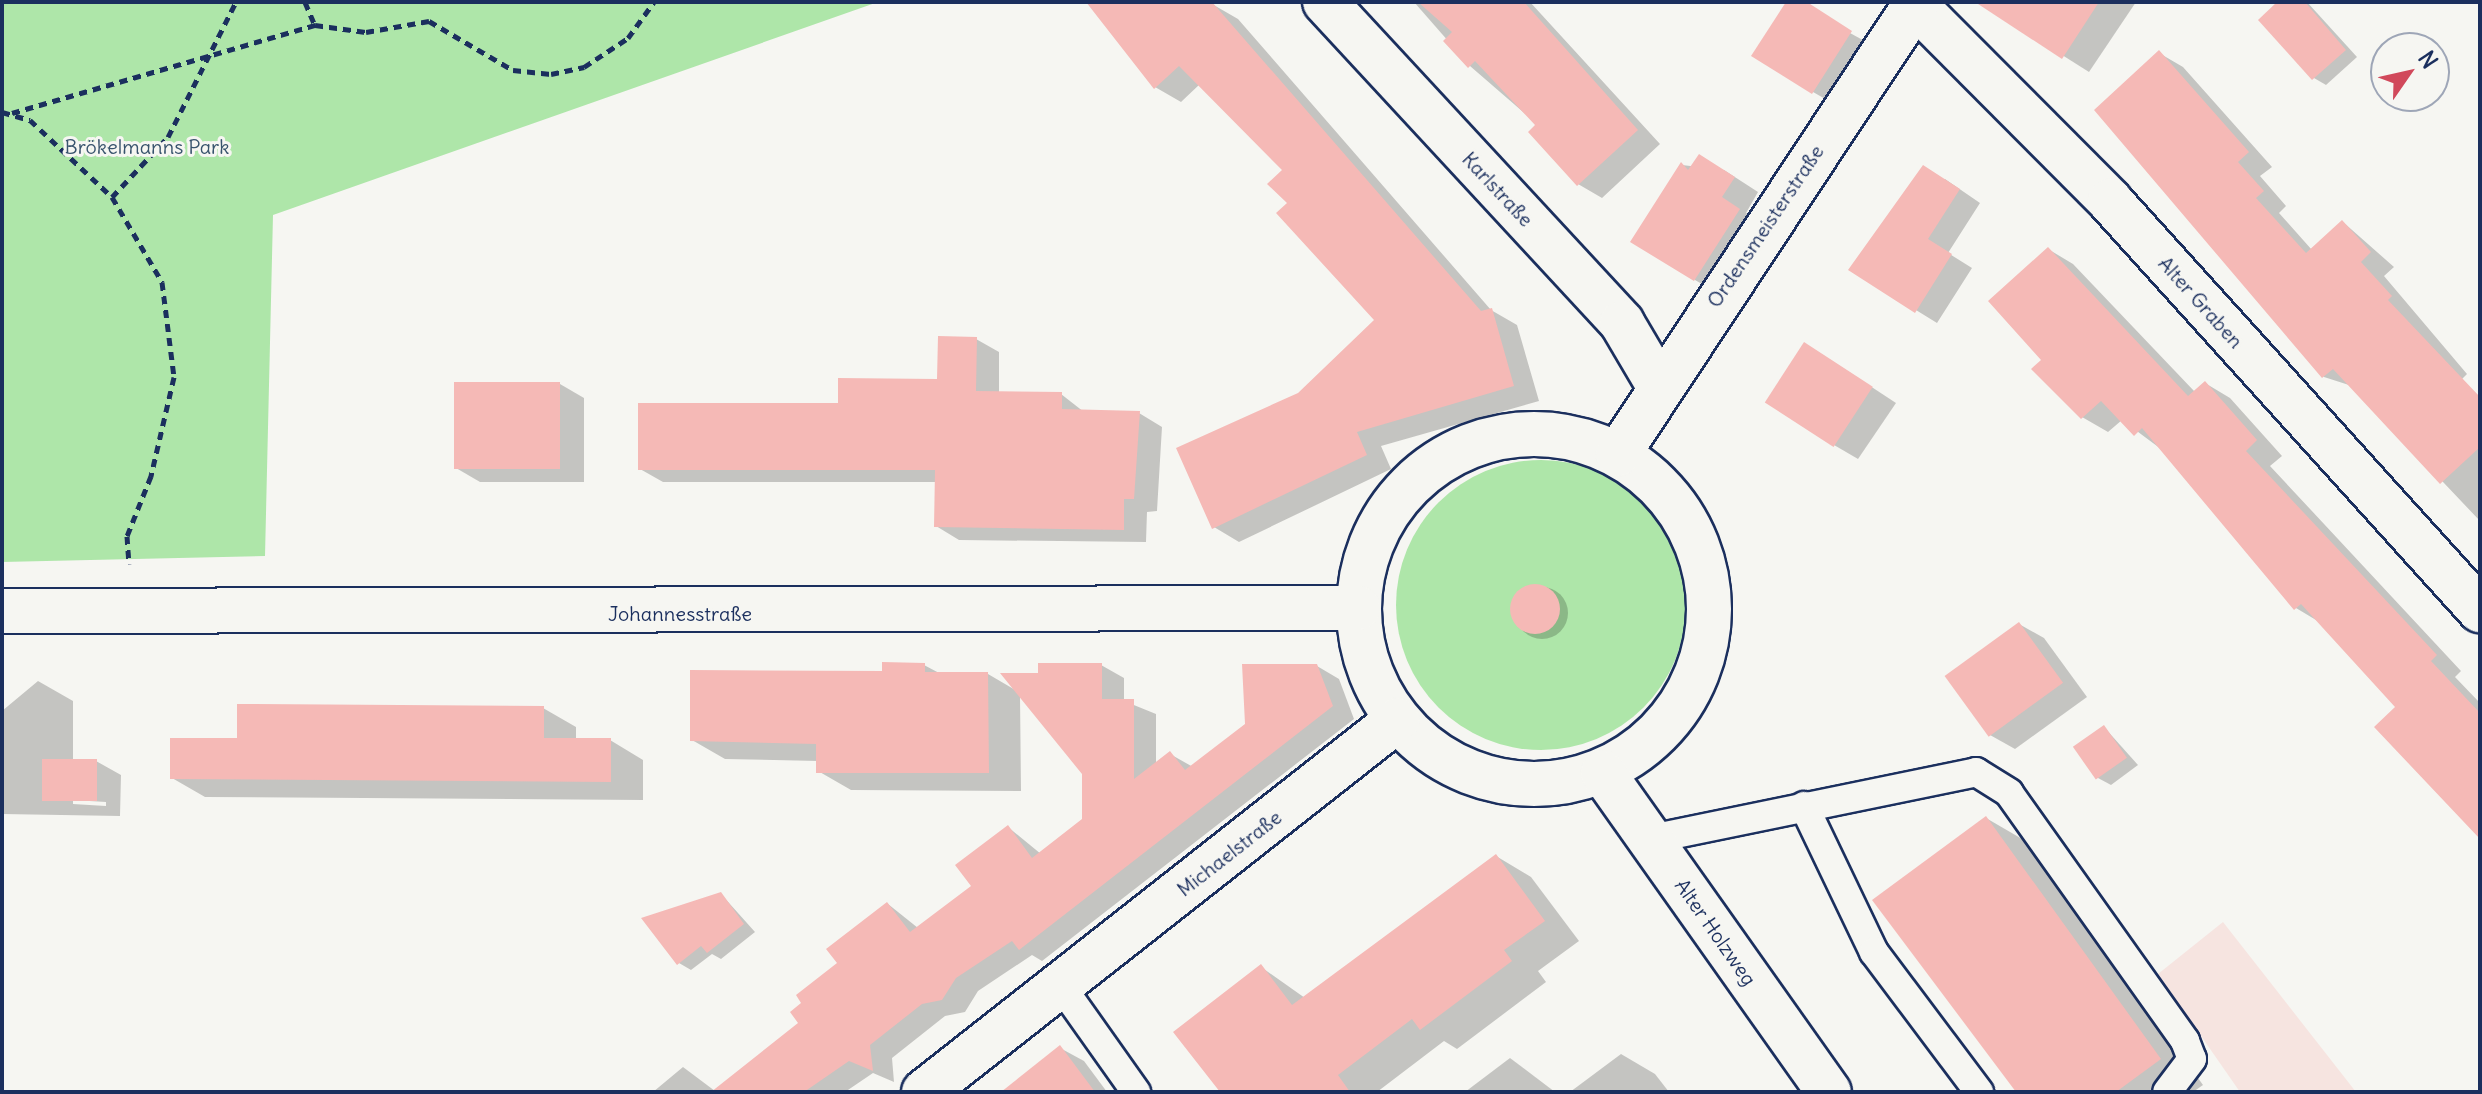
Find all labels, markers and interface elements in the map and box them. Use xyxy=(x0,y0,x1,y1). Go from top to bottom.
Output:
north arrow xyxy=(2370,32,2450,112)
text: N xyxy=(2412,46,2444,74)
park label: Brökelmanns Park xyxy=(65,134,229,158)
street label: Ordensmeisterstraße xyxy=(1702,140,1828,312)
street label: Karlstraße xyxy=(1457,147,1539,231)
street label: Alter Graben xyxy=(2154,251,2248,353)
street label: Johannesstraße xyxy=(608,601,752,625)
street label: Michaelstraße xyxy=(1172,805,1286,901)
street label: Alter Holzweg xyxy=(1670,874,1762,990)

